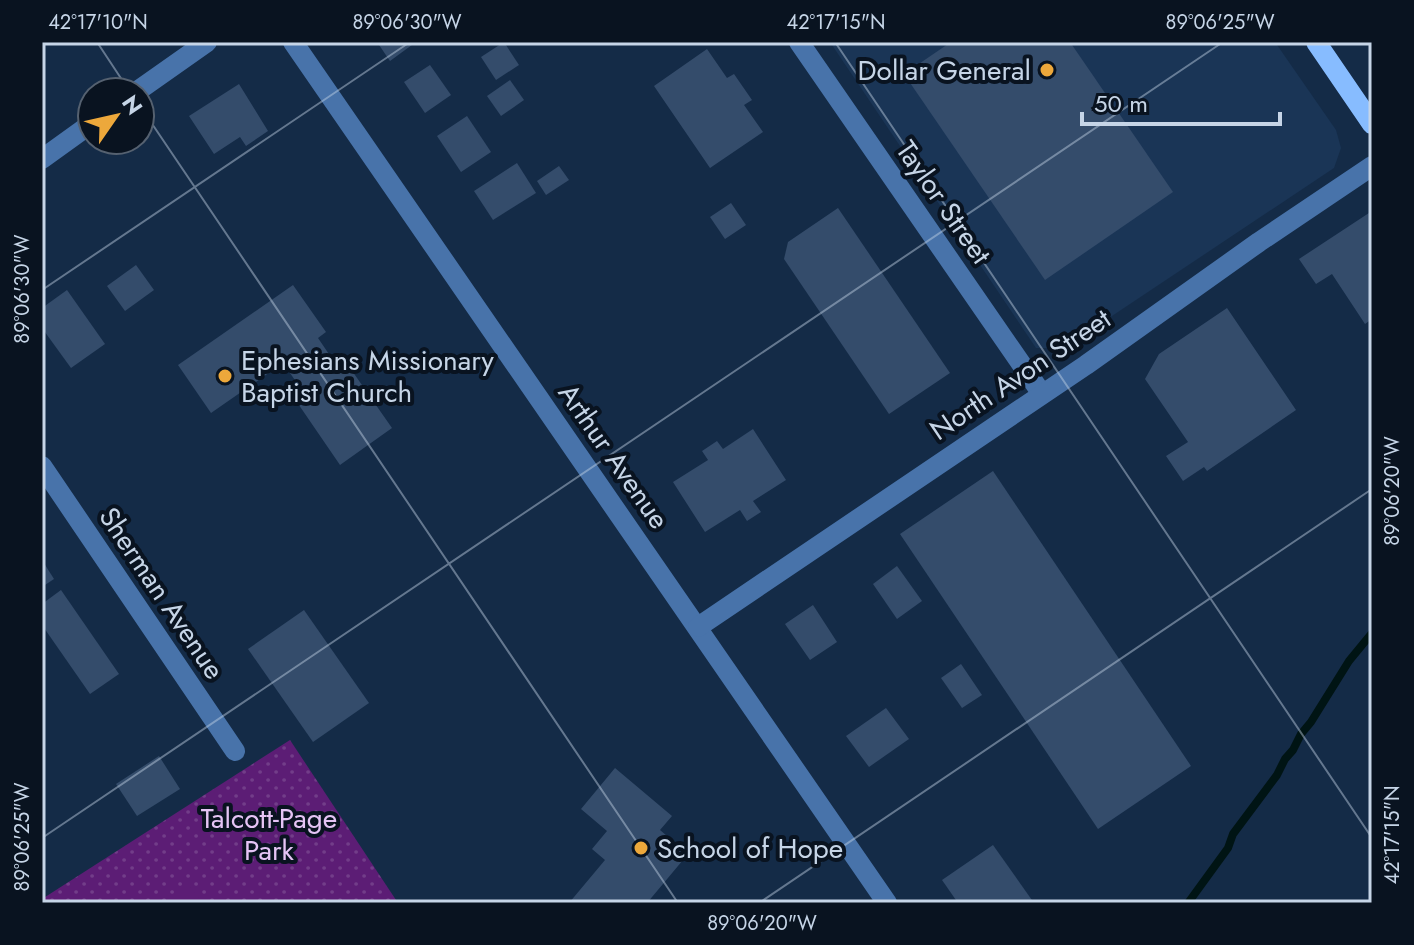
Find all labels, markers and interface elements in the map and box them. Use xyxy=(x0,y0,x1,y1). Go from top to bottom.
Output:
text: 42°17'10"N xyxy=(48,8,148,37)
text: 89°06'30"W xyxy=(352,8,462,37)
text: 42°17'15"N xyxy=(787,8,885,37)
text: 89°06'25"W xyxy=(1166,8,1275,37)
place label: Dollar General xyxy=(858,50,1031,91)
marker: Dollar General xyxy=(1038,61,1056,79)
north arrow xyxy=(76,76,156,156)
scale bar xyxy=(1082,76,1280,126)
text: 50 m xyxy=(1094,86,1148,121)
text: N xyxy=(114,89,151,121)
street label: Taylor Street xyxy=(886,132,1001,273)
text: 89°06'30"W xyxy=(8,234,37,344)
street label: North Avon Street xyxy=(922,298,1119,450)
place label: Ephesians Missionary Baptist Church xyxy=(241,340,495,413)
marker: Ephesians Missionary Baptist Church xyxy=(216,367,234,385)
street label: Arthur Avenue xyxy=(548,375,679,537)
text: 89°06'20"W xyxy=(1378,436,1407,546)
street label: Sherman Avenue xyxy=(89,499,234,688)
text: 89°06'25"W xyxy=(8,782,37,891)
text: 42°17'15"N xyxy=(1378,786,1407,884)
park label: Talcott-Page Park xyxy=(201,798,337,871)
place label: School of Hope xyxy=(657,828,843,869)
marker: School of Hope xyxy=(632,839,650,857)
text: 89°06'20"W xyxy=(707,909,817,938)

